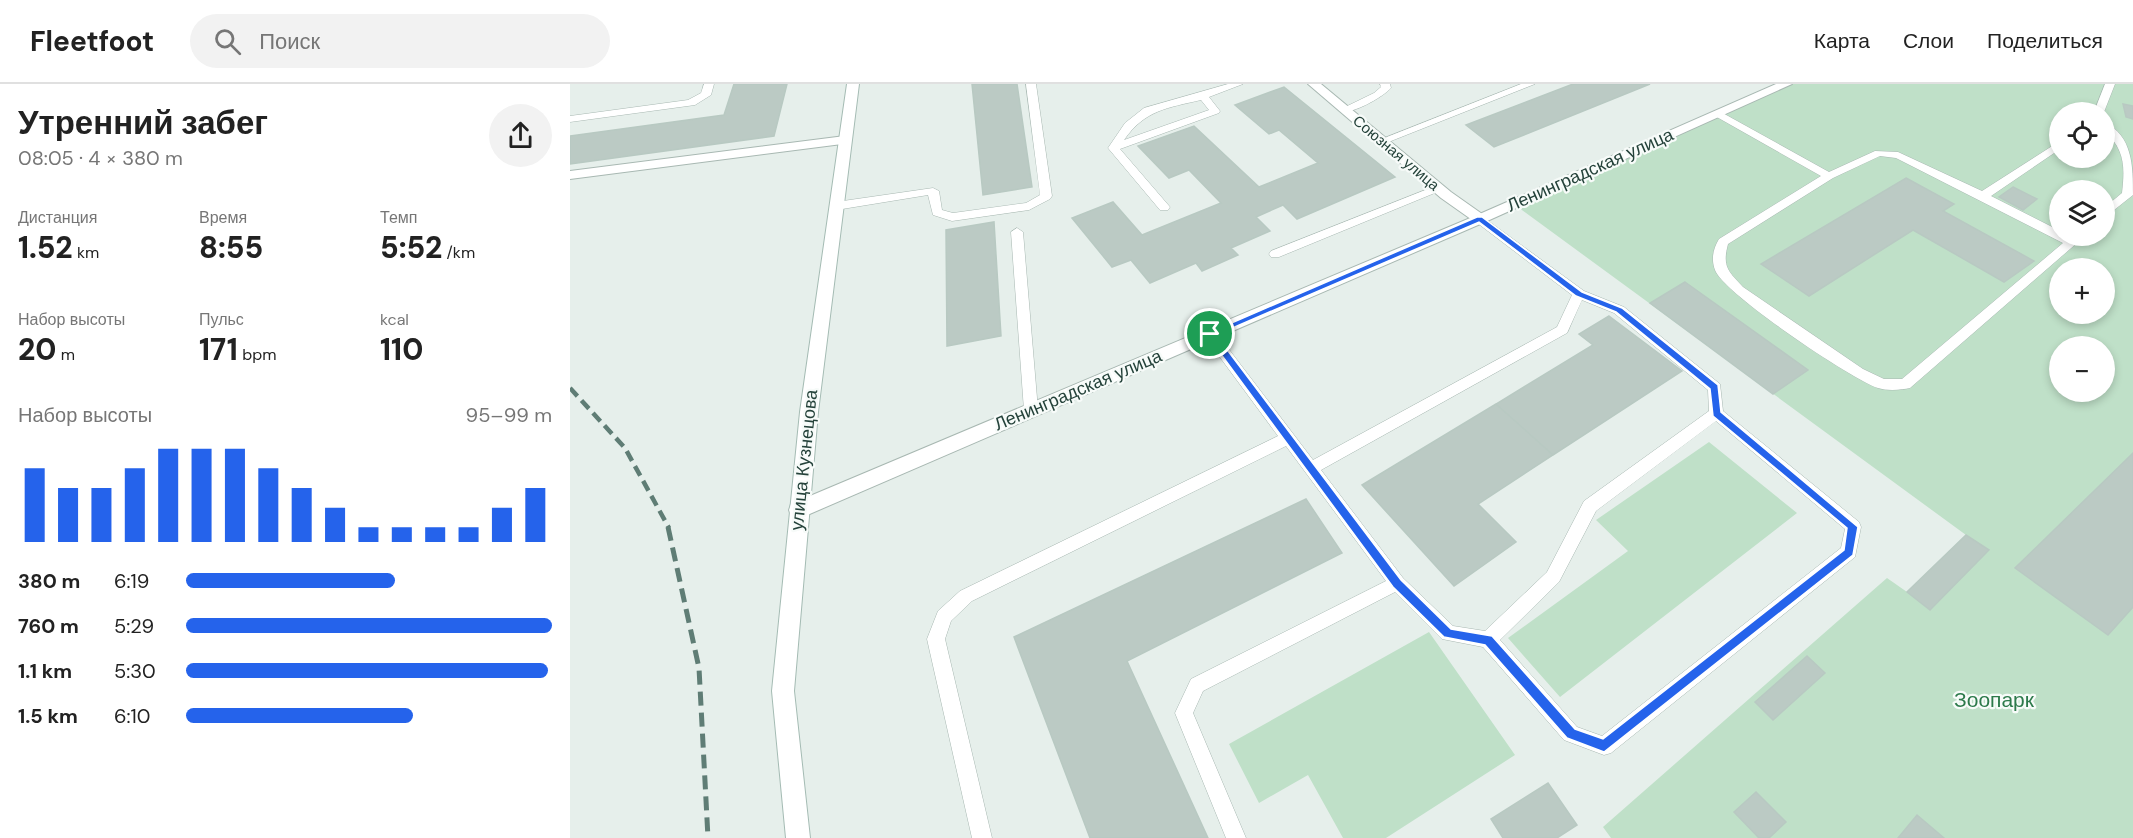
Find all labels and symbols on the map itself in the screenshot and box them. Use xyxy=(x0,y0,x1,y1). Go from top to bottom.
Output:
street label: Союзная улица xyxy=(1348,111,1444,196)
street label: Ленинградская улица xyxy=(1503,122,1678,218)
pin xyxy=(1184,308,1235,359)
street label: Ленинградская улица xyxy=(990,343,1167,436)
street label: улица Кузнецова xyxy=(785,387,823,532)
park label: Зоопарк xyxy=(1954,686,2035,714)

